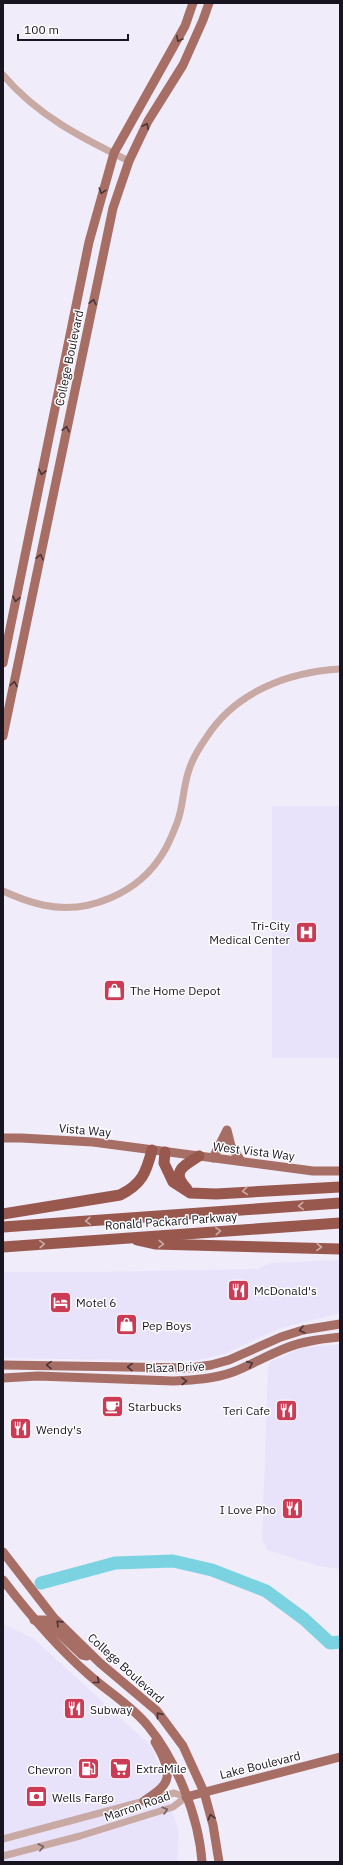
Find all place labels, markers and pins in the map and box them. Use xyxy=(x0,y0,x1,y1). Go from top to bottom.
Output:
place label: Tri-City Medical Center xyxy=(209,918,291,947)
hospital icon: Tri-City Medical Center xyxy=(293,919,319,945)
shop icon: The Home Depot xyxy=(101,977,127,1003)
place label: The Home Depot xyxy=(130,983,221,998)
restaurant icon: McDonald's xyxy=(225,1277,251,1303)
place label: McDonald's xyxy=(254,1283,317,1298)
hotel icon: Motel 6 xyxy=(47,1289,73,1315)
place label: Motel 6 xyxy=(76,1295,117,1310)
shop icon: Pep Boys xyxy=(113,1312,139,1338)
place label: Pep Boys xyxy=(142,1318,192,1333)
cafe icon: Starbucks xyxy=(99,1393,125,1419)
restaurant icon: Teri Cafe xyxy=(273,1397,299,1423)
place label: Starbucks xyxy=(128,1399,182,1414)
place label: Teri Cafe xyxy=(223,1403,270,1418)
restaurant icon: Wendy's xyxy=(7,1416,33,1442)
place label: Wendy's xyxy=(36,1422,82,1437)
restaurant icon: I Love Pho xyxy=(279,1496,305,1522)
place label: I Love Pho xyxy=(220,1502,276,1517)
restaurant icon: Subway xyxy=(62,1696,88,1722)
place label: Subway xyxy=(90,1702,132,1717)
supermarket icon: ExtraMile xyxy=(108,1755,134,1781)
fuel station icon: Chevron xyxy=(75,1756,101,1782)
place label: ExtraMile xyxy=(136,1761,187,1776)
place label: Chevron xyxy=(27,1762,72,1777)
bank icon: Wells Fargo xyxy=(23,1784,49,1810)
place label: Wells Fargo xyxy=(52,1790,114,1805)

